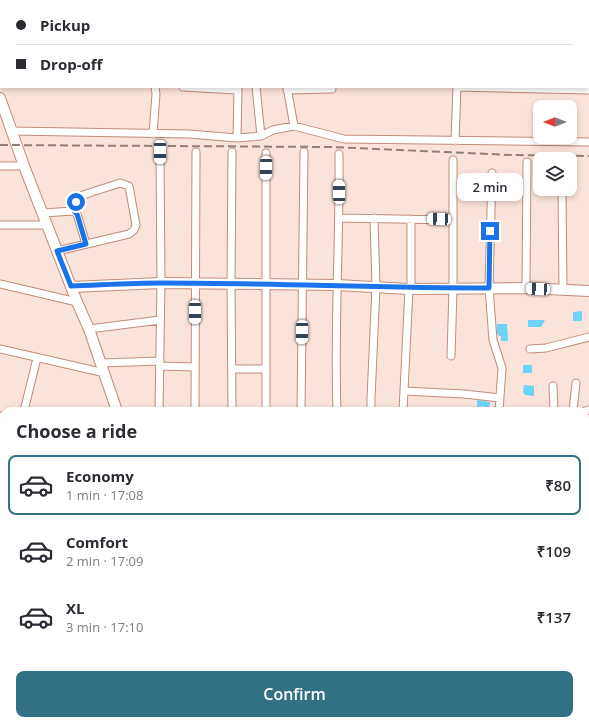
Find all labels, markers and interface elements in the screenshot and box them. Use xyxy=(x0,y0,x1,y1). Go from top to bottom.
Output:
text: Pickup xyxy=(40,15,90,35)
text: Drop-off xyxy=(40,54,102,74)
north arrow xyxy=(533,100,577,144)
map controls xyxy=(533,100,577,196)
car xyxy=(154,140,166,164)
button: layers xyxy=(533,152,577,196)
car xyxy=(260,156,272,180)
callout: 2 min xyxy=(457,173,523,201)
text: 2 min xyxy=(472,178,508,196)
car xyxy=(333,180,345,204)
route start xyxy=(67,193,85,211)
car xyxy=(427,213,451,225)
route end xyxy=(481,222,499,240)
car xyxy=(526,282,550,296)
car xyxy=(189,300,201,324)
car xyxy=(296,320,308,344)
text: Choose a ride xyxy=(16,419,137,443)
text: Economy xyxy=(66,466,134,486)
icon: car xyxy=(18,467,54,503)
text: ₹80 xyxy=(545,475,571,495)
text: 1 min · 17:08 xyxy=(66,486,143,504)
text: Comfort xyxy=(66,532,128,552)
icon: car xyxy=(18,533,54,569)
text: ₹109 xyxy=(537,541,571,561)
text: 2 min · 17:09 xyxy=(66,552,143,570)
text: XL xyxy=(66,598,84,618)
icon: car xyxy=(18,599,54,635)
text: ₹137 xyxy=(537,607,571,627)
text: 3 min · 17:10 xyxy=(66,618,143,636)
button: Confirm xyxy=(16,671,573,717)

